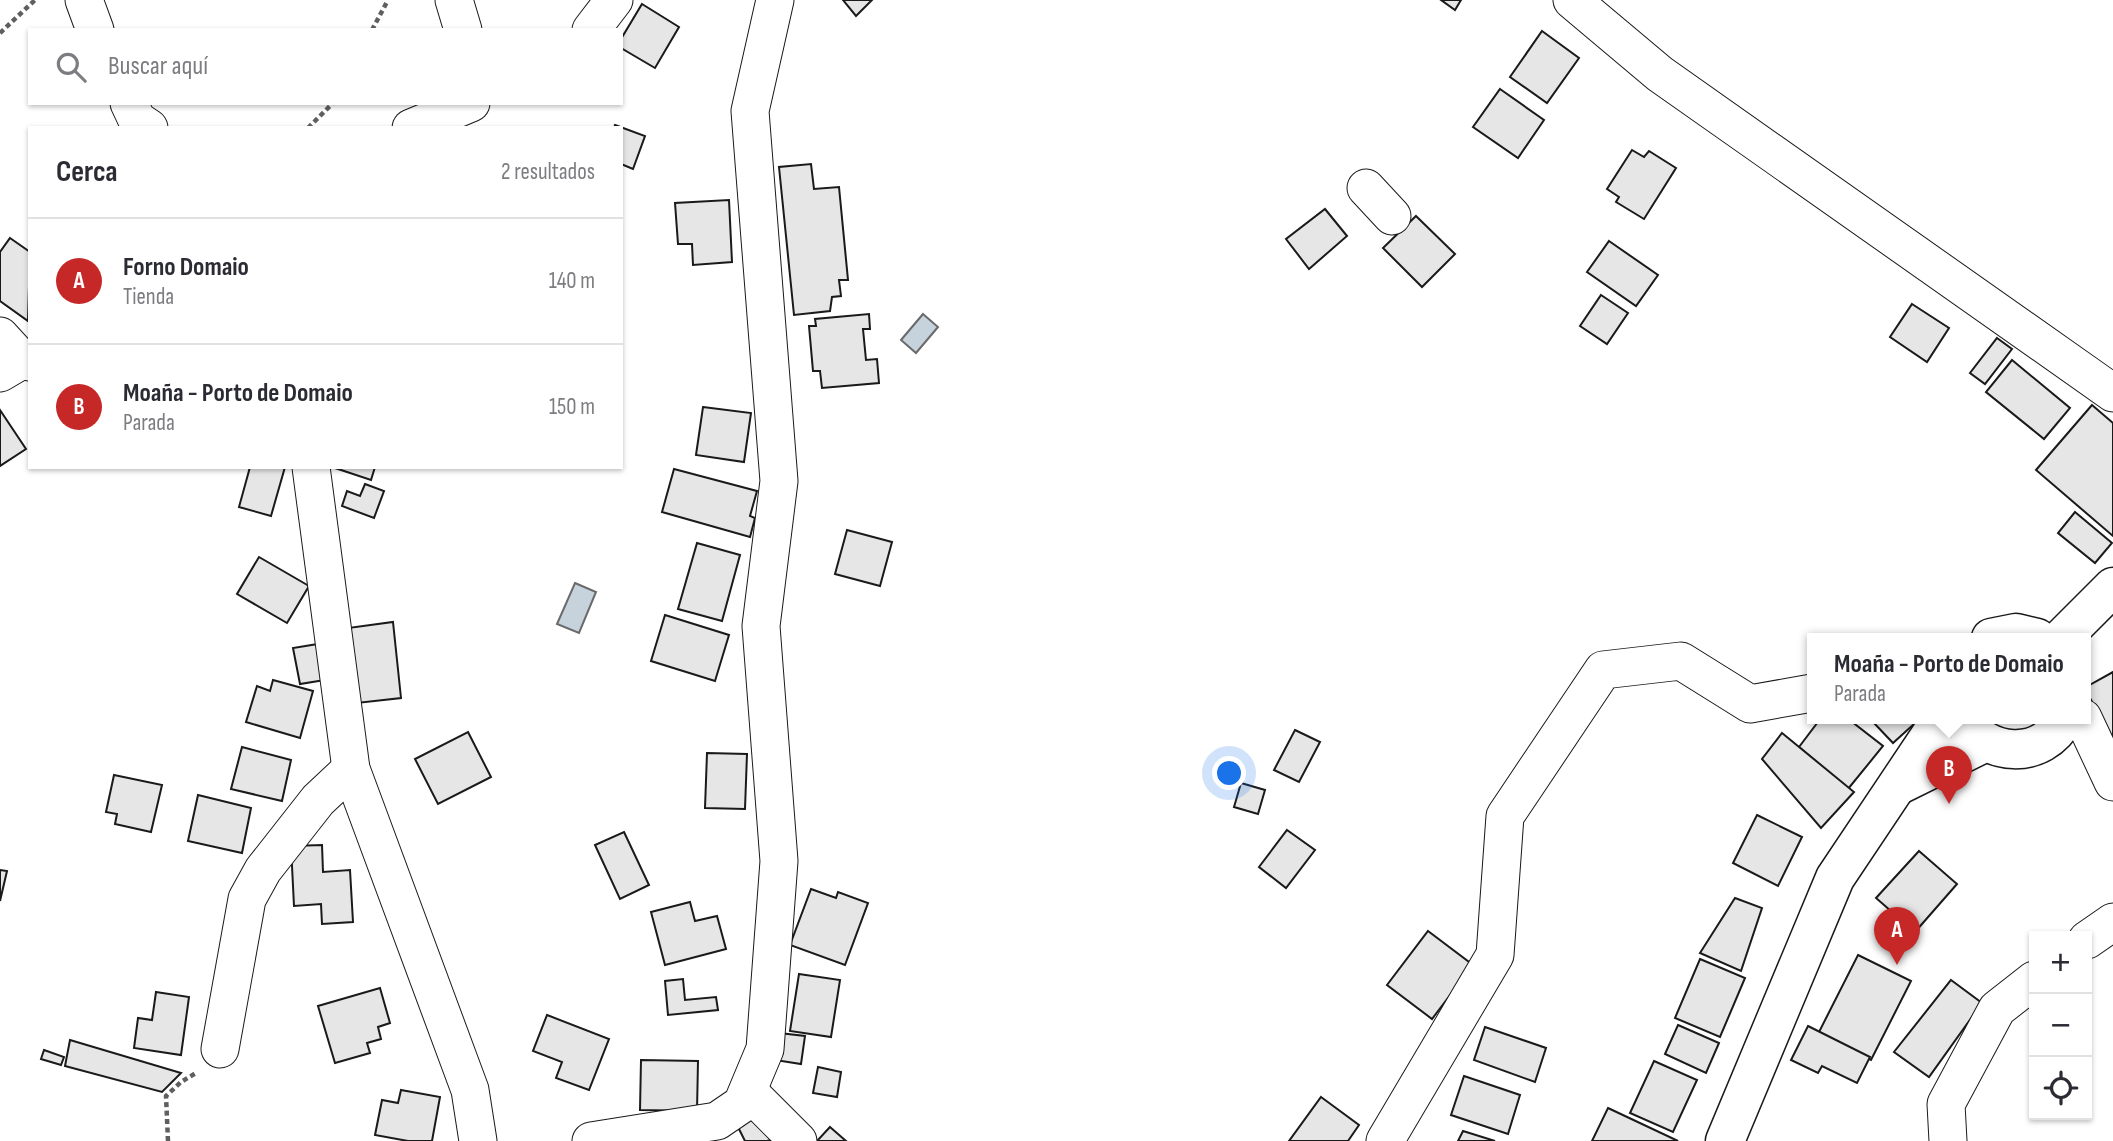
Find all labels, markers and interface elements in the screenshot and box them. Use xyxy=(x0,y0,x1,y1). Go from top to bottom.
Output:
search box xyxy=(28,28,623,105)
icon: search xyxy=(52,48,90,86)
text: Buscar aquí xyxy=(108,51,208,82)
text: Cerca xyxy=(56,154,118,190)
text: 2 resultados xyxy=(501,158,595,186)
text: Forno Domaio xyxy=(123,252,249,283)
text: A xyxy=(74,267,84,295)
text: 140 m xyxy=(549,267,595,295)
text: Tienda xyxy=(123,283,174,311)
text: Moaña - Porto de Domaio xyxy=(123,378,353,409)
text: B xyxy=(74,393,84,421)
text: 150 m xyxy=(549,393,595,421)
text: Parada xyxy=(123,409,175,437)
popup xyxy=(1807,633,2091,724)
text: Moaña - Porto de Domaio xyxy=(1834,649,2064,680)
text: Parada xyxy=(1834,680,1886,708)
pin: B xyxy=(1926,746,1972,804)
your location xyxy=(1212,756,1246,790)
pin: A xyxy=(1874,907,1920,965)
map controls xyxy=(2029,931,2092,1120)
button: + xyxy=(2029,931,2092,994)
button: − xyxy=(2029,994,2092,1057)
button: locate xyxy=(2029,1057,2092,1120)

